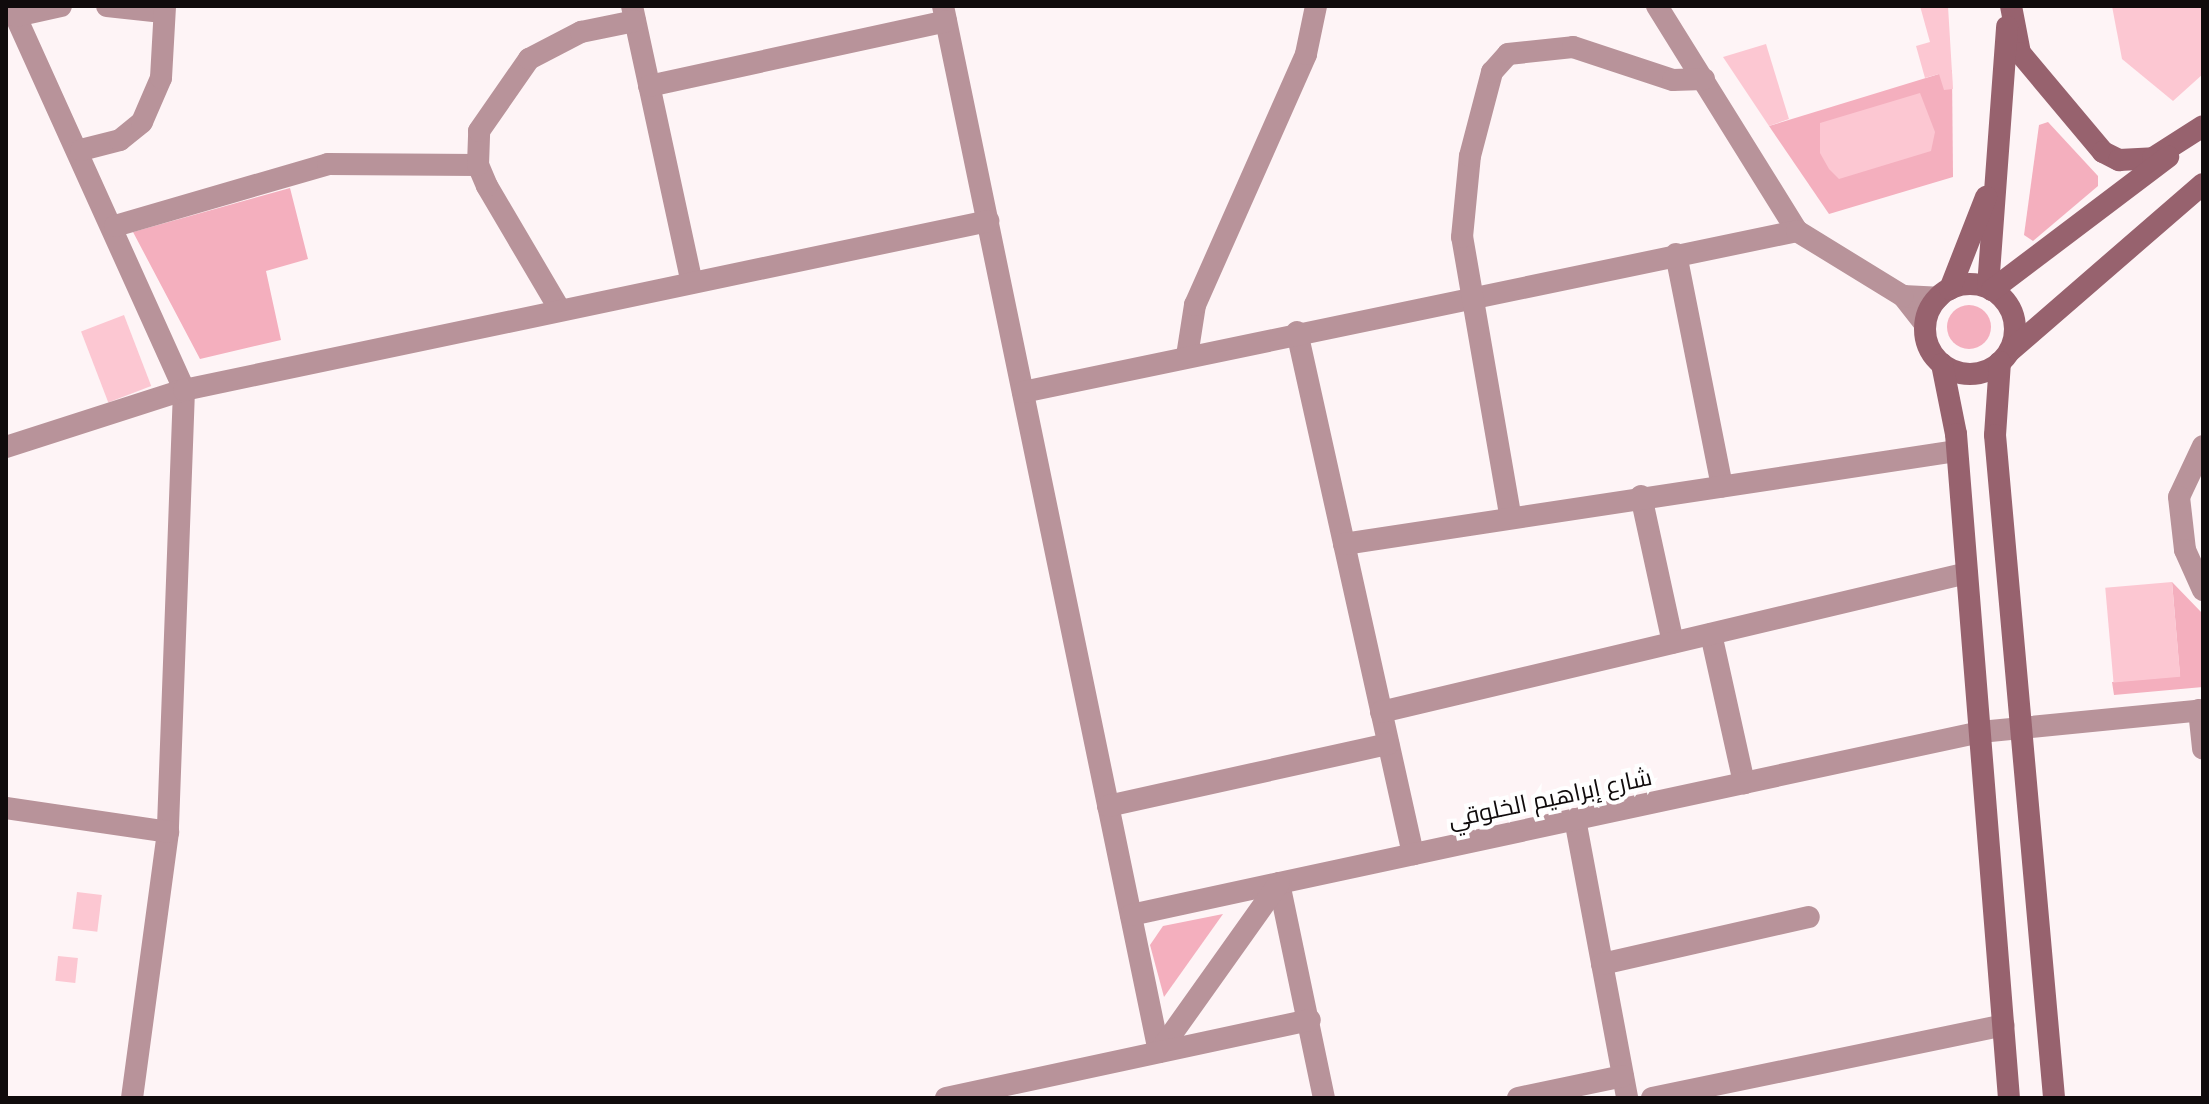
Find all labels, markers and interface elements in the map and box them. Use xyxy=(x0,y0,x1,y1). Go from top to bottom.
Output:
street label: شارع إبراهيم الخلوقي xyxy=(1446,762,1654,834)

